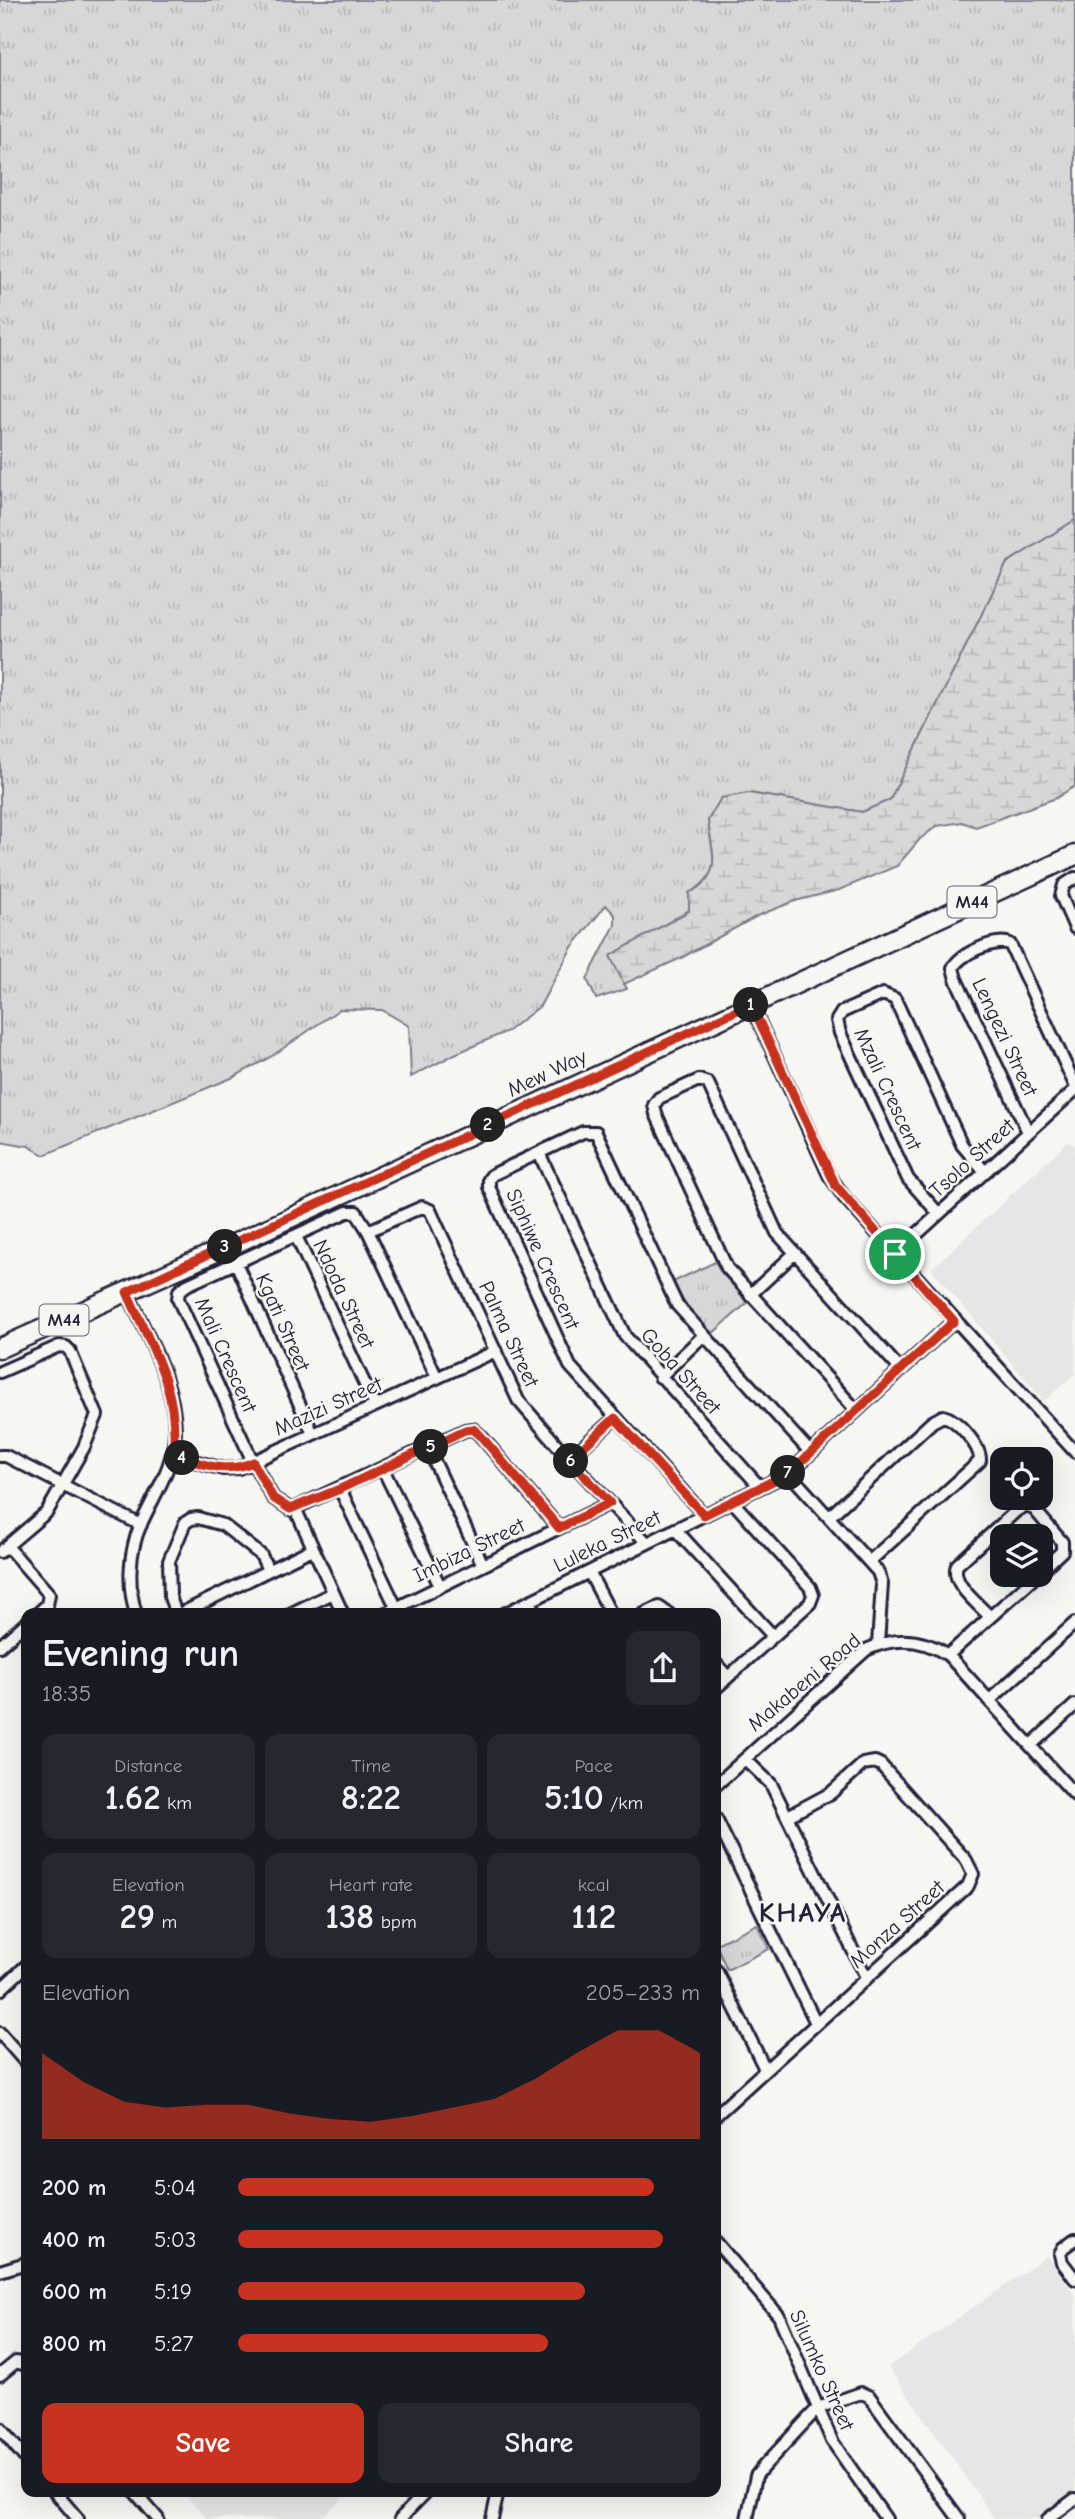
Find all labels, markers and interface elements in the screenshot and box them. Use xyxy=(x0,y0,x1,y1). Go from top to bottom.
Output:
road number: M44 xyxy=(948,887,996,918)
street label: Lengezi Street xyxy=(967,974,1043,1101)
pin: 1 xyxy=(734,988,768,1023)
text: 1 xyxy=(747,993,754,1015)
street label: Mzali Crescent xyxy=(849,1024,927,1155)
street label: Mew Way xyxy=(504,1044,591,1102)
pin: 2 xyxy=(470,1108,505,1142)
text: 2 xyxy=(483,1113,492,1135)
street label: Tsolo Street xyxy=(925,1113,1020,1202)
street label: Siphiwe Crescent xyxy=(501,1185,585,1334)
pin xyxy=(865,1224,925,1284)
pin: 3 xyxy=(208,1230,243,1264)
text: 3 xyxy=(220,1235,229,1257)
icon: arrive xyxy=(876,1235,914,1273)
street label: Ndoda Street xyxy=(308,1236,380,1353)
street label: Kgati Street xyxy=(251,1270,316,1375)
street label: Palma Street xyxy=(474,1277,544,1392)
street label: Mali Crescent xyxy=(190,1294,262,1417)
road number: M44 xyxy=(40,1304,88,1336)
street label: Goba Street xyxy=(636,1323,727,1420)
street label: Mazizi Street xyxy=(270,1371,387,1441)
pin: 5 xyxy=(414,1430,448,1464)
text: 5 xyxy=(425,1435,436,1457)
pin: 4 xyxy=(164,1440,200,1476)
pin: 6 xyxy=(554,1444,588,1478)
text: 4 xyxy=(177,1446,186,1468)
map controls xyxy=(990,1447,1053,1587)
button: locate xyxy=(990,1447,1053,1510)
text: 6 xyxy=(566,1449,575,1471)
pin: 7 xyxy=(770,1456,806,1490)
text: 7 xyxy=(783,1461,792,1483)
street label: Luleka Street xyxy=(549,1504,665,1577)
street label: Imbiza Street xyxy=(410,1512,529,1587)
button: layers xyxy=(990,1524,1053,1587)
street label: Makabeni Road xyxy=(743,1628,865,1736)
button: share xyxy=(626,1631,700,1705)
text: Evening run xyxy=(42,1632,239,1676)
text: 18:35 xyxy=(42,1680,91,1707)
text: Distance xyxy=(114,1755,182,1777)
text: Time xyxy=(351,1755,391,1777)
text: Pace xyxy=(575,1755,613,1777)
text: 1.62 xyxy=(105,1777,161,1818)
text: 8:22 xyxy=(341,1777,401,1818)
text: 5:10 xyxy=(544,1777,604,1818)
text: km xyxy=(161,1792,192,1814)
text: /km xyxy=(604,1792,643,1814)
text: Elevation xyxy=(112,1874,185,1896)
text: Heart rate xyxy=(329,1874,413,1896)
text: kcal xyxy=(578,1874,610,1896)
street label: Monza Street xyxy=(845,1874,950,1973)
text: 29 xyxy=(119,1896,155,1937)
text: 138 xyxy=(325,1896,374,1937)
text: 112 xyxy=(571,1896,616,1937)
district label: KHAYA xyxy=(759,1897,847,1929)
text: m xyxy=(155,1911,177,1933)
text: bpm xyxy=(374,1911,417,1933)
text: Elevation xyxy=(42,1979,130,2006)
text: 205–233 m xyxy=(586,1979,700,2006)
text: 200 m xyxy=(42,2174,106,2201)
text: 5:04 xyxy=(154,2174,196,2201)
text: 400 m xyxy=(42,2226,106,2253)
text: 5:03 xyxy=(154,2226,196,2253)
text: 600 m xyxy=(42,2278,107,2305)
text: 5:19 xyxy=(154,2278,192,2305)
street label: Silumko Street xyxy=(785,2306,860,2435)
text: 800 m xyxy=(42,2330,107,2357)
text: 5:27 xyxy=(154,2330,194,2357)
button: Save xyxy=(42,2403,364,2483)
button: Share xyxy=(378,2403,700,2483)

